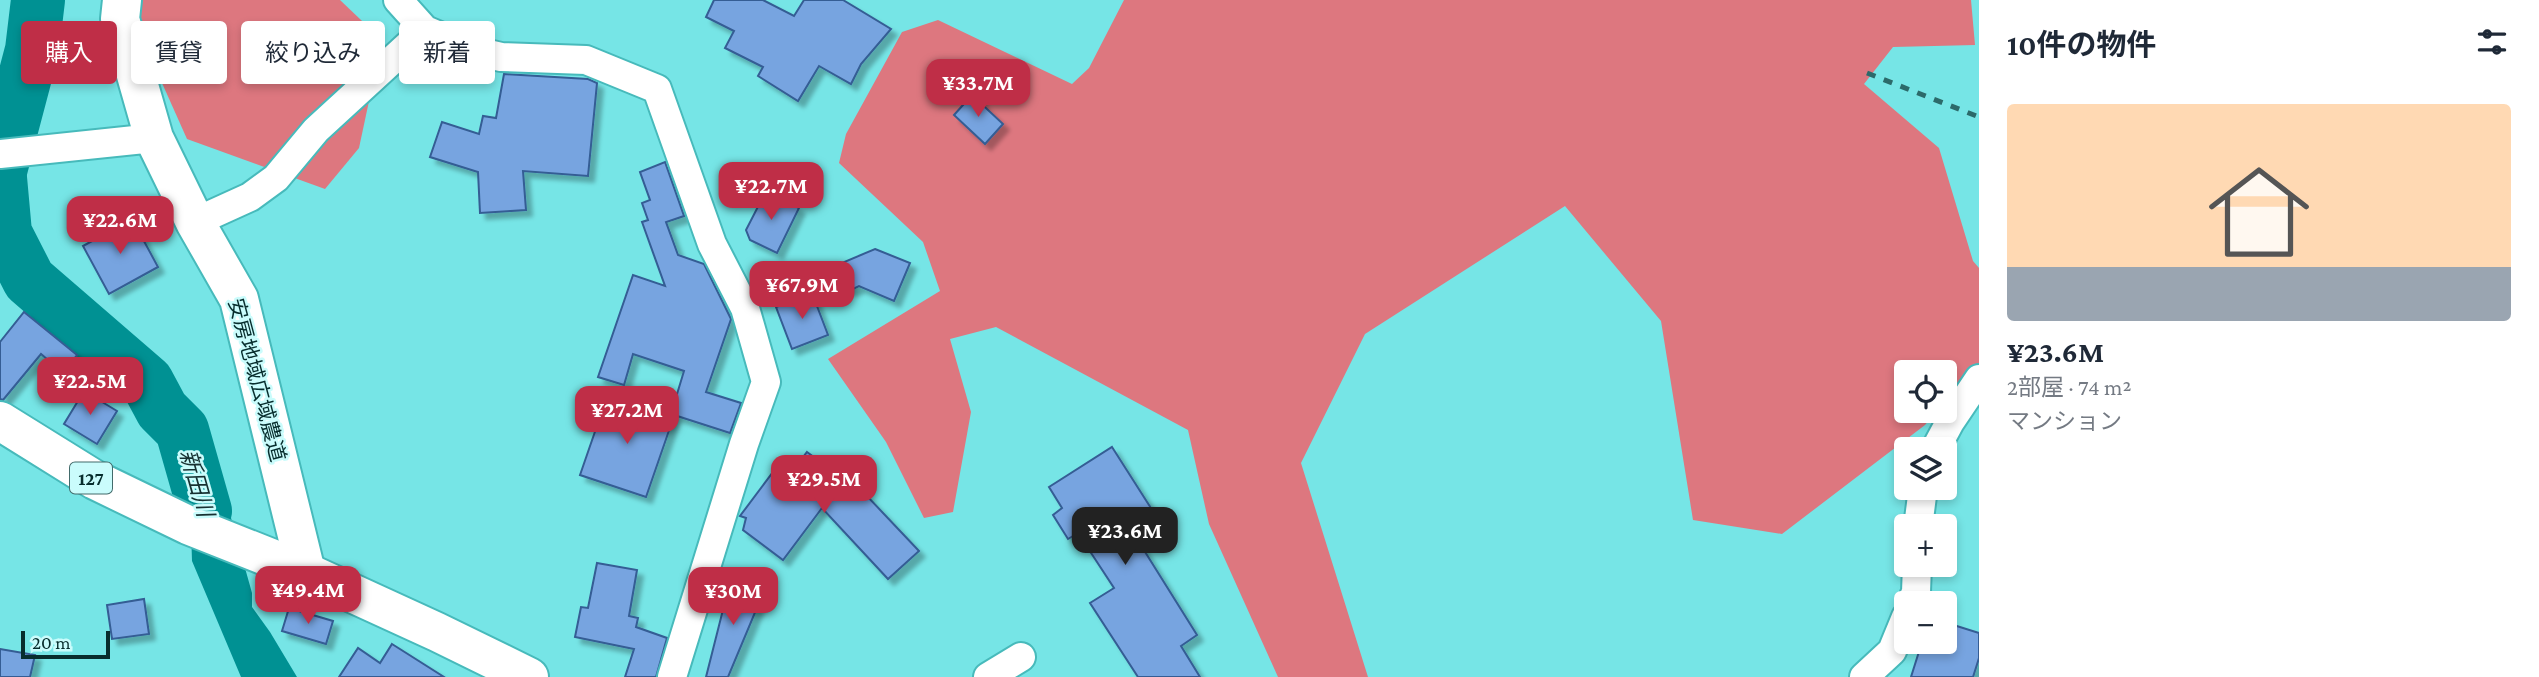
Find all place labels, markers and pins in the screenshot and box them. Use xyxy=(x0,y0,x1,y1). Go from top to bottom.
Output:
pin: ¥33.7M xyxy=(921,60,1035,119)
pin: ¥22.7M xyxy=(714,162,828,222)
pin: ¥22.6M xyxy=(63,196,177,256)
pin: ¥67.9M xyxy=(745,262,859,321)
pin: ¥22.5M xyxy=(33,358,147,417)
pin: ¥27.2M xyxy=(570,386,684,446)
pin: ¥29.5M xyxy=(767,456,881,515)
pin: ¥23.6M xyxy=(1068,508,1182,567)
pin: ¥49.4M xyxy=(251,566,365,626)
pin: ¥30M xyxy=(692,568,774,627)

